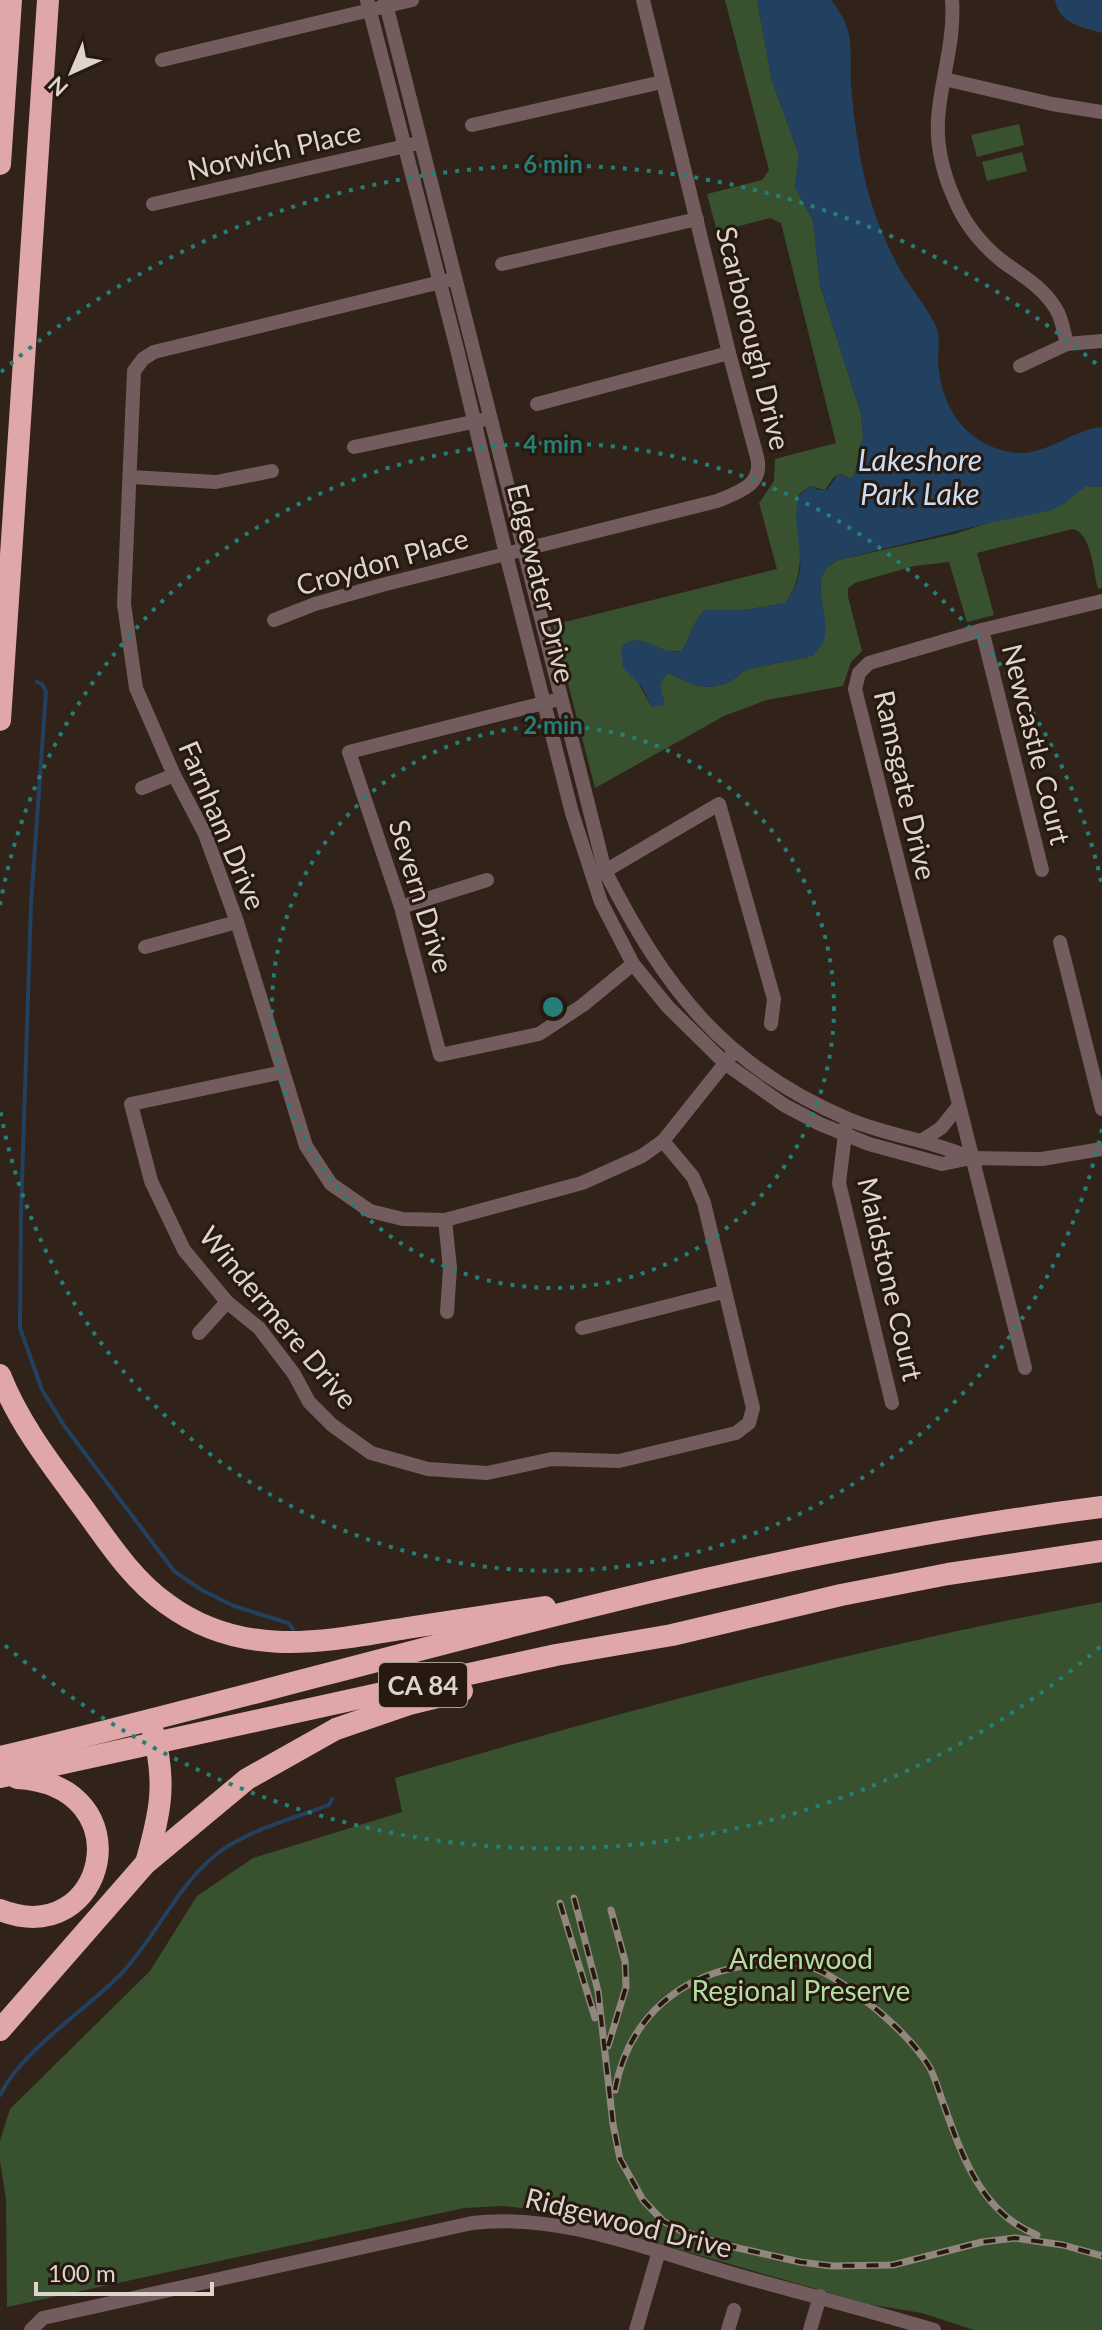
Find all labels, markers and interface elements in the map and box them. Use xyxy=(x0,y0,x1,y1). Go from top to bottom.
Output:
north arrow xyxy=(32,32,112,112)
text: N xyxy=(42,71,73,102)
street label: Norwich Place xyxy=(184,114,364,186)
text: 6 min xyxy=(523,149,583,178)
street label: Scarborough Drive xyxy=(710,223,798,453)
text: 4 min xyxy=(523,429,583,458)
water label: Lakeshore Park Lake xyxy=(858,441,982,511)
street label: Edgewater Drive xyxy=(501,480,583,686)
street label: Croydon Place xyxy=(292,520,472,602)
street label: Newcastle Court xyxy=(996,640,1078,848)
street label: Ramsgate Drive xyxy=(868,687,944,883)
text: 2 min xyxy=(523,710,583,739)
street label: Farnham Drive xyxy=(172,735,274,915)
street label: Severn Drive xyxy=(383,815,461,977)
centre of rings xyxy=(539,993,567,1021)
street label: Maidstone Court xyxy=(851,1174,931,1384)
street label: Windermere Drive xyxy=(193,1219,365,1415)
road number: CA 84 xyxy=(379,1663,467,1707)
park label: Ardenwood Regional Preserve xyxy=(692,1941,910,2007)
street label: Ridgewood Drive xyxy=(522,2180,736,2264)
scale bar xyxy=(36,2246,212,2296)
text: 100 m xyxy=(48,2258,116,2287)

